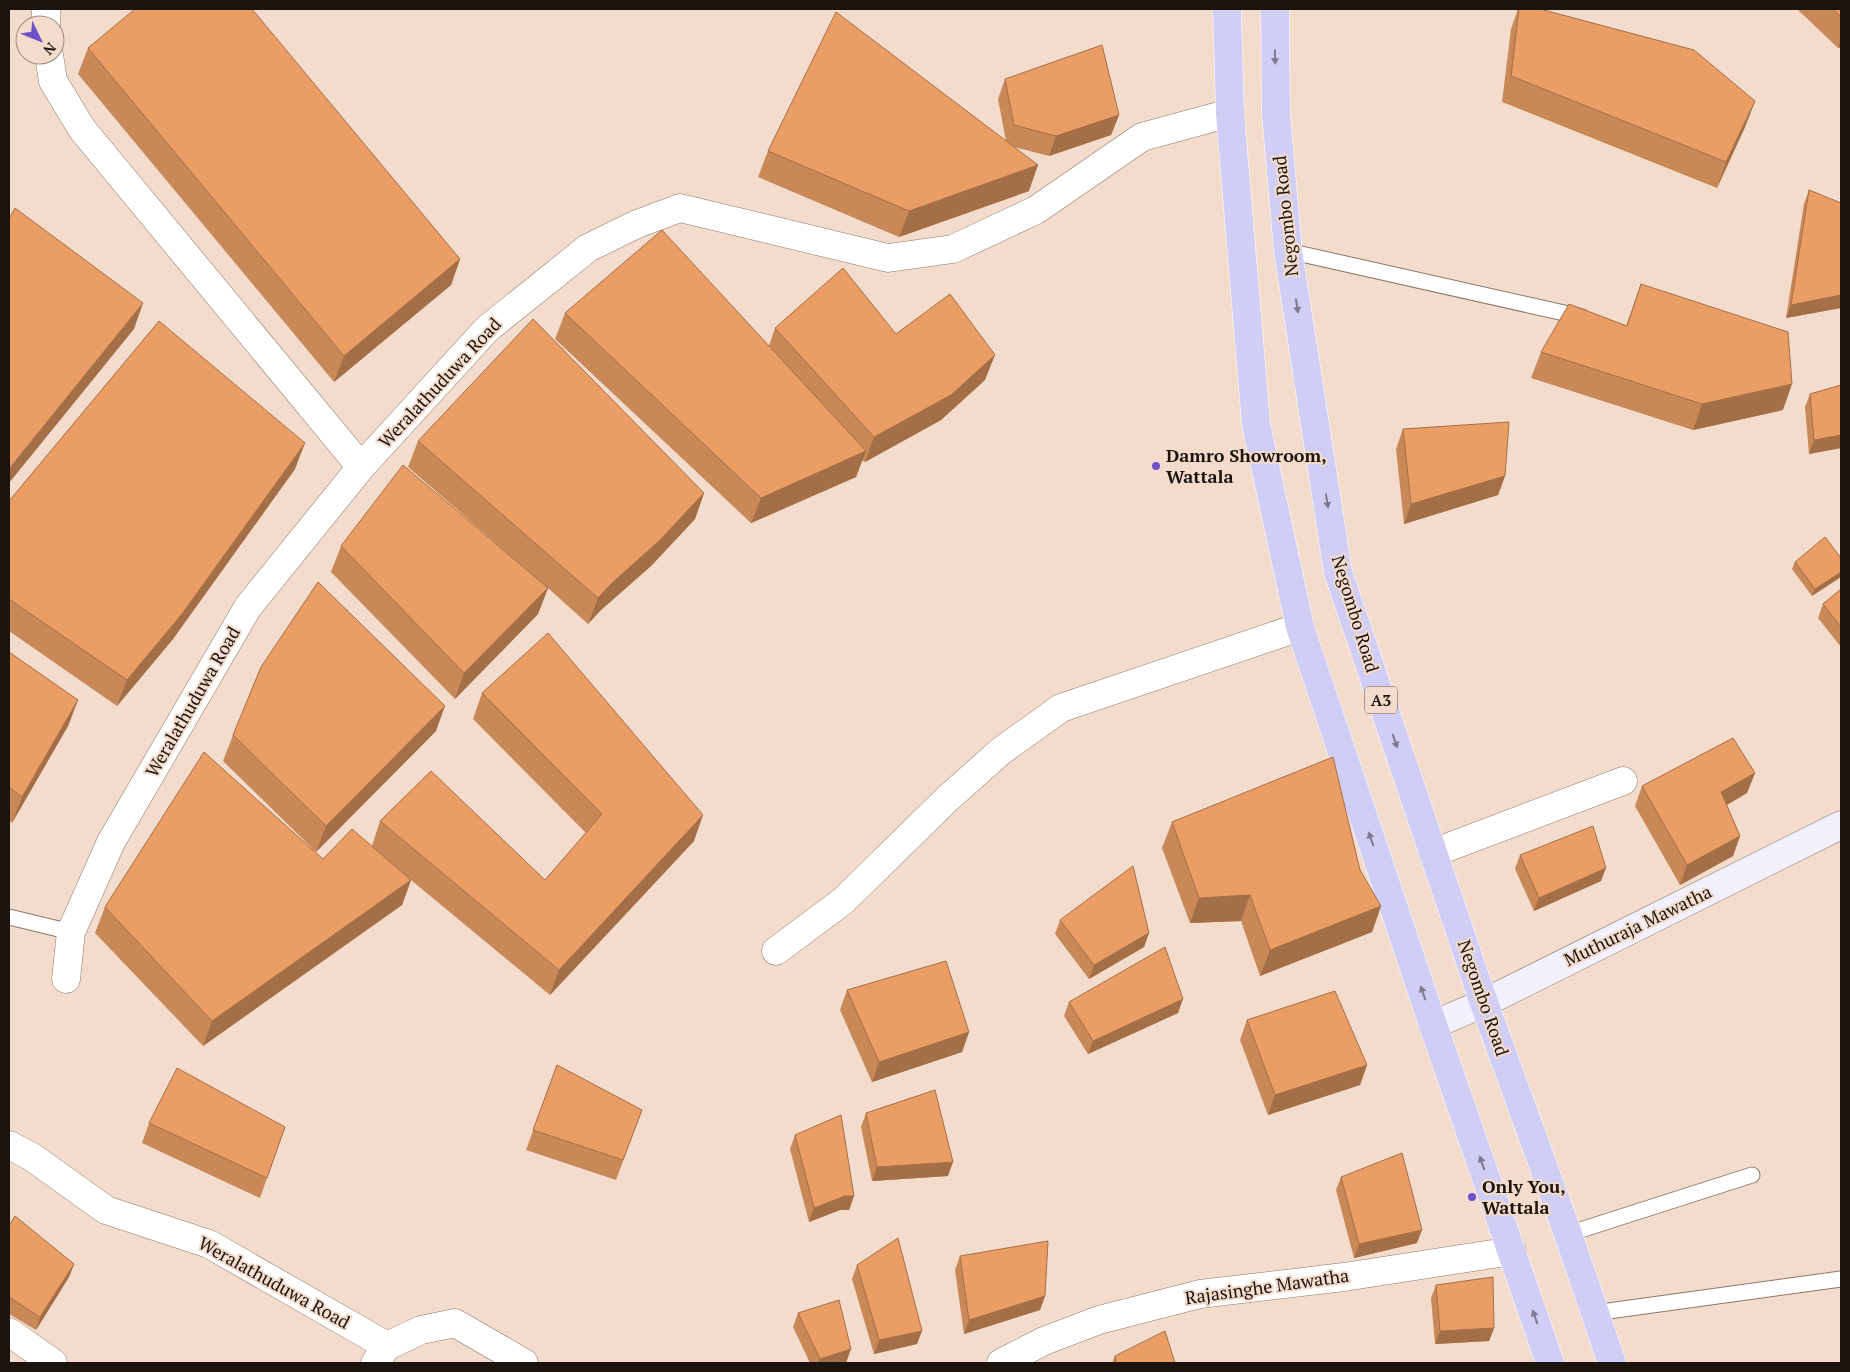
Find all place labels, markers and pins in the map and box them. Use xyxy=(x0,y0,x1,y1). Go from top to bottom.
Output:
place label: Damro Showroom, Wattala xyxy=(1166,443,1327,488)
marker: Damro Showroom, Wattala xyxy=(1150,460,1162,472)
place label: Only You, Wattala xyxy=(1482,1174,1566,1219)
marker: Only You, Wattala xyxy=(1466,1191,1478,1203)

